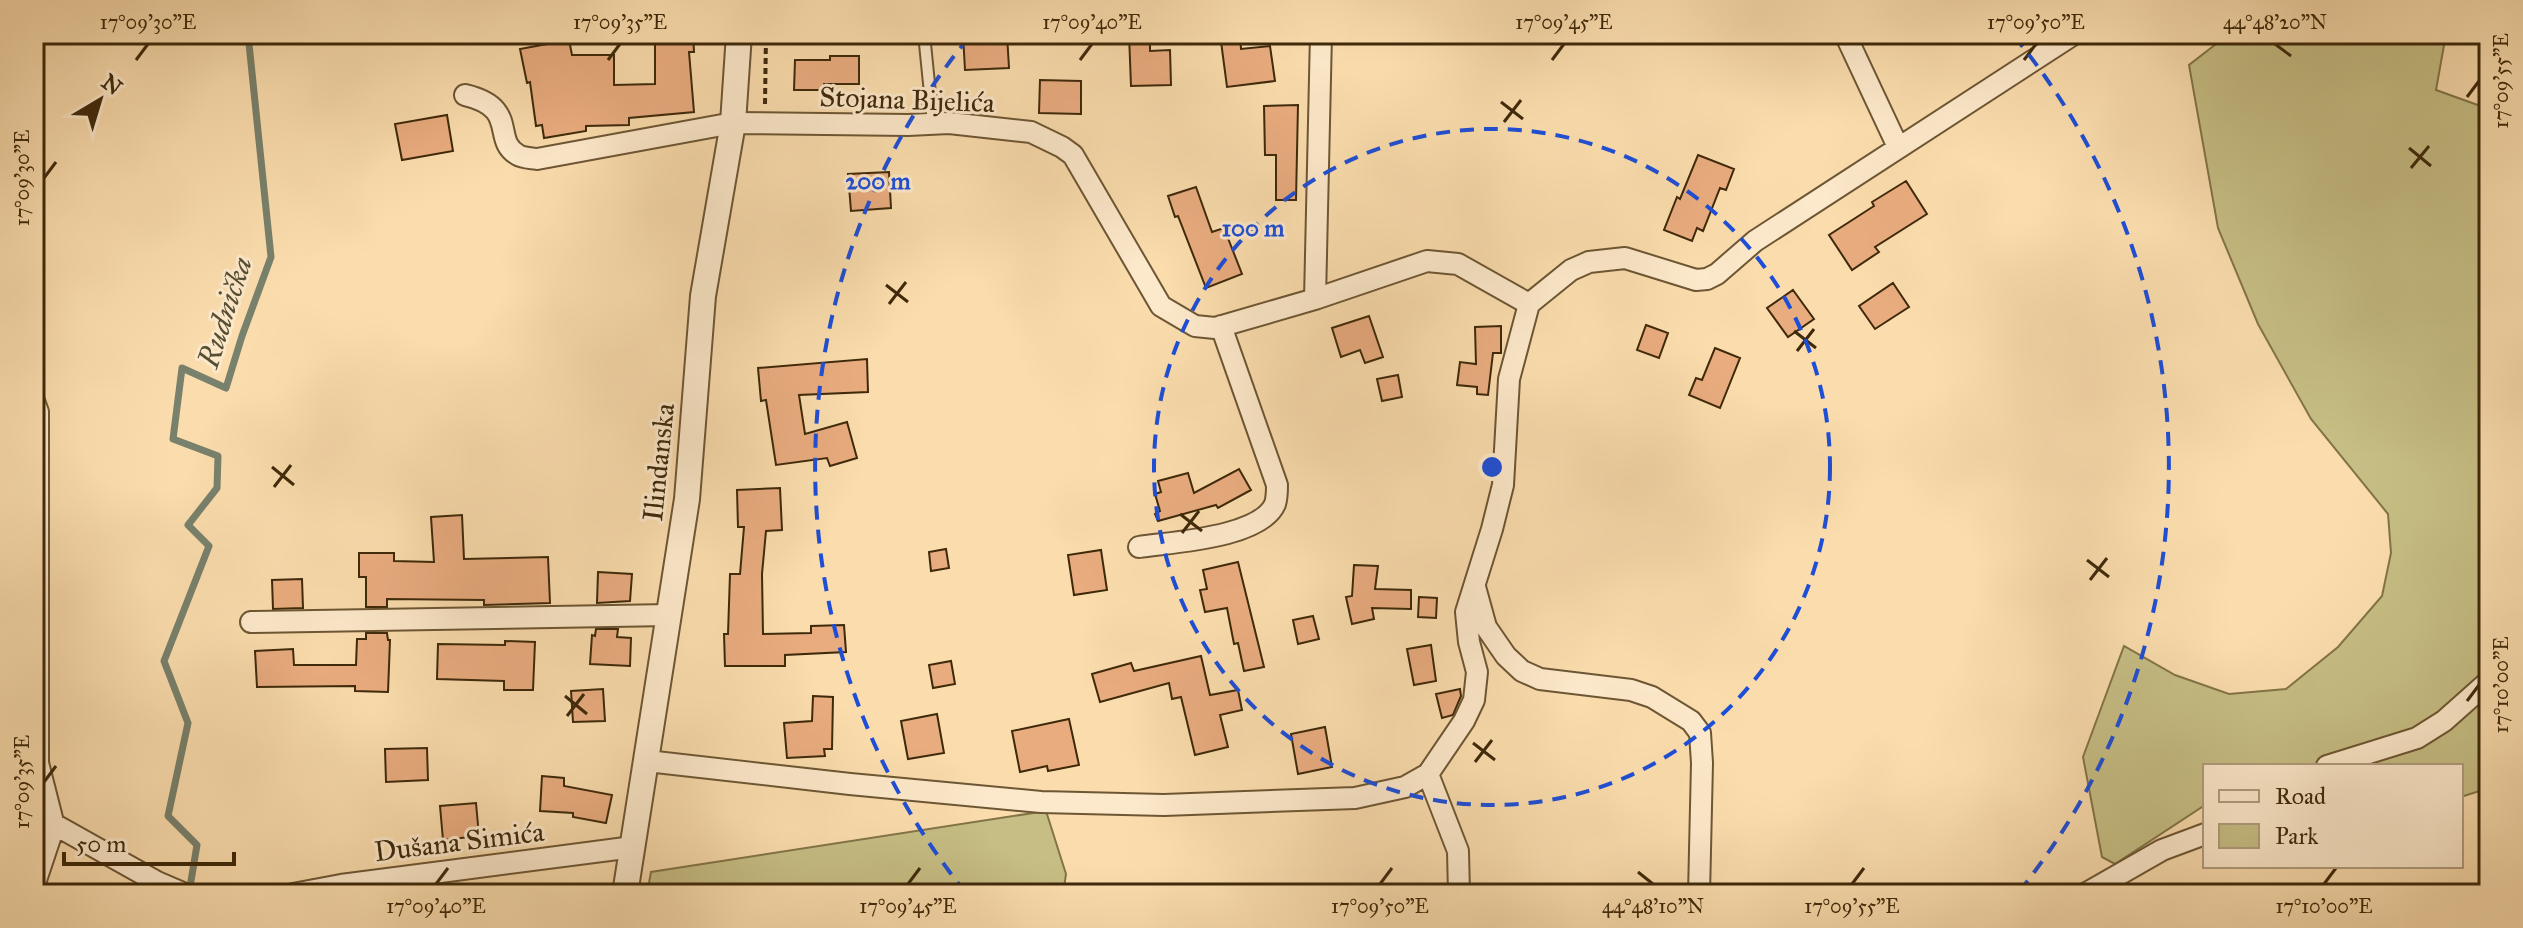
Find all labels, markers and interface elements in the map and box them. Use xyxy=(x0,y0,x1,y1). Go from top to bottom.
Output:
text: 17°09'30"E xyxy=(100,10,196,34)
text: 17°09'35"E xyxy=(573,10,667,34)
text: 17°09'40"E xyxy=(1042,10,1142,34)
text: 17°09'45"E xyxy=(1515,10,1613,34)
text: 17°09'50"E xyxy=(1987,10,2085,34)
text: 44°48'20"N xyxy=(2223,10,2327,34)
text: 17°09'55"E xyxy=(2489,33,2513,129)
north arrow xyxy=(60,60,140,140)
text: N xyxy=(96,68,128,101)
street label: Stojana Bijelića xyxy=(819,79,995,120)
text: 17°09'30"E xyxy=(10,130,34,226)
text: 200 m xyxy=(845,166,911,196)
text: 100 m xyxy=(1222,213,1285,243)
water label: Rudnička xyxy=(190,252,260,373)
street label: Ilindanska xyxy=(635,401,682,523)
centre of rings xyxy=(1478,453,1506,481)
text: 17°10'00"E xyxy=(2489,636,2513,734)
text: 17°09'35"E xyxy=(10,735,34,829)
legend xyxy=(2203,764,2463,868)
text: Road xyxy=(2275,781,2326,811)
street label: Dušana Simića xyxy=(372,814,546,869)
scale bar xyxy=(64,816,234,866)
text: Park xyxy=(2275,821,2319,851)
text: 50 m xyxy=(76,829,126,859)
text: 17°09'40"E xyxy=(386,894,486,918)
text: 17°09'45"E xyxy=(859,894,957,918)
text: 17°09'50"E xyxy=(1331,894,1429,918)
text: 44°48'10"N xyxy=(1602,894,1704,918)
text: 17°09'55"E xyxy=(1804,894,1900,918)
text: 17°10'00"E xyxy=(2275,894,2373,918)

